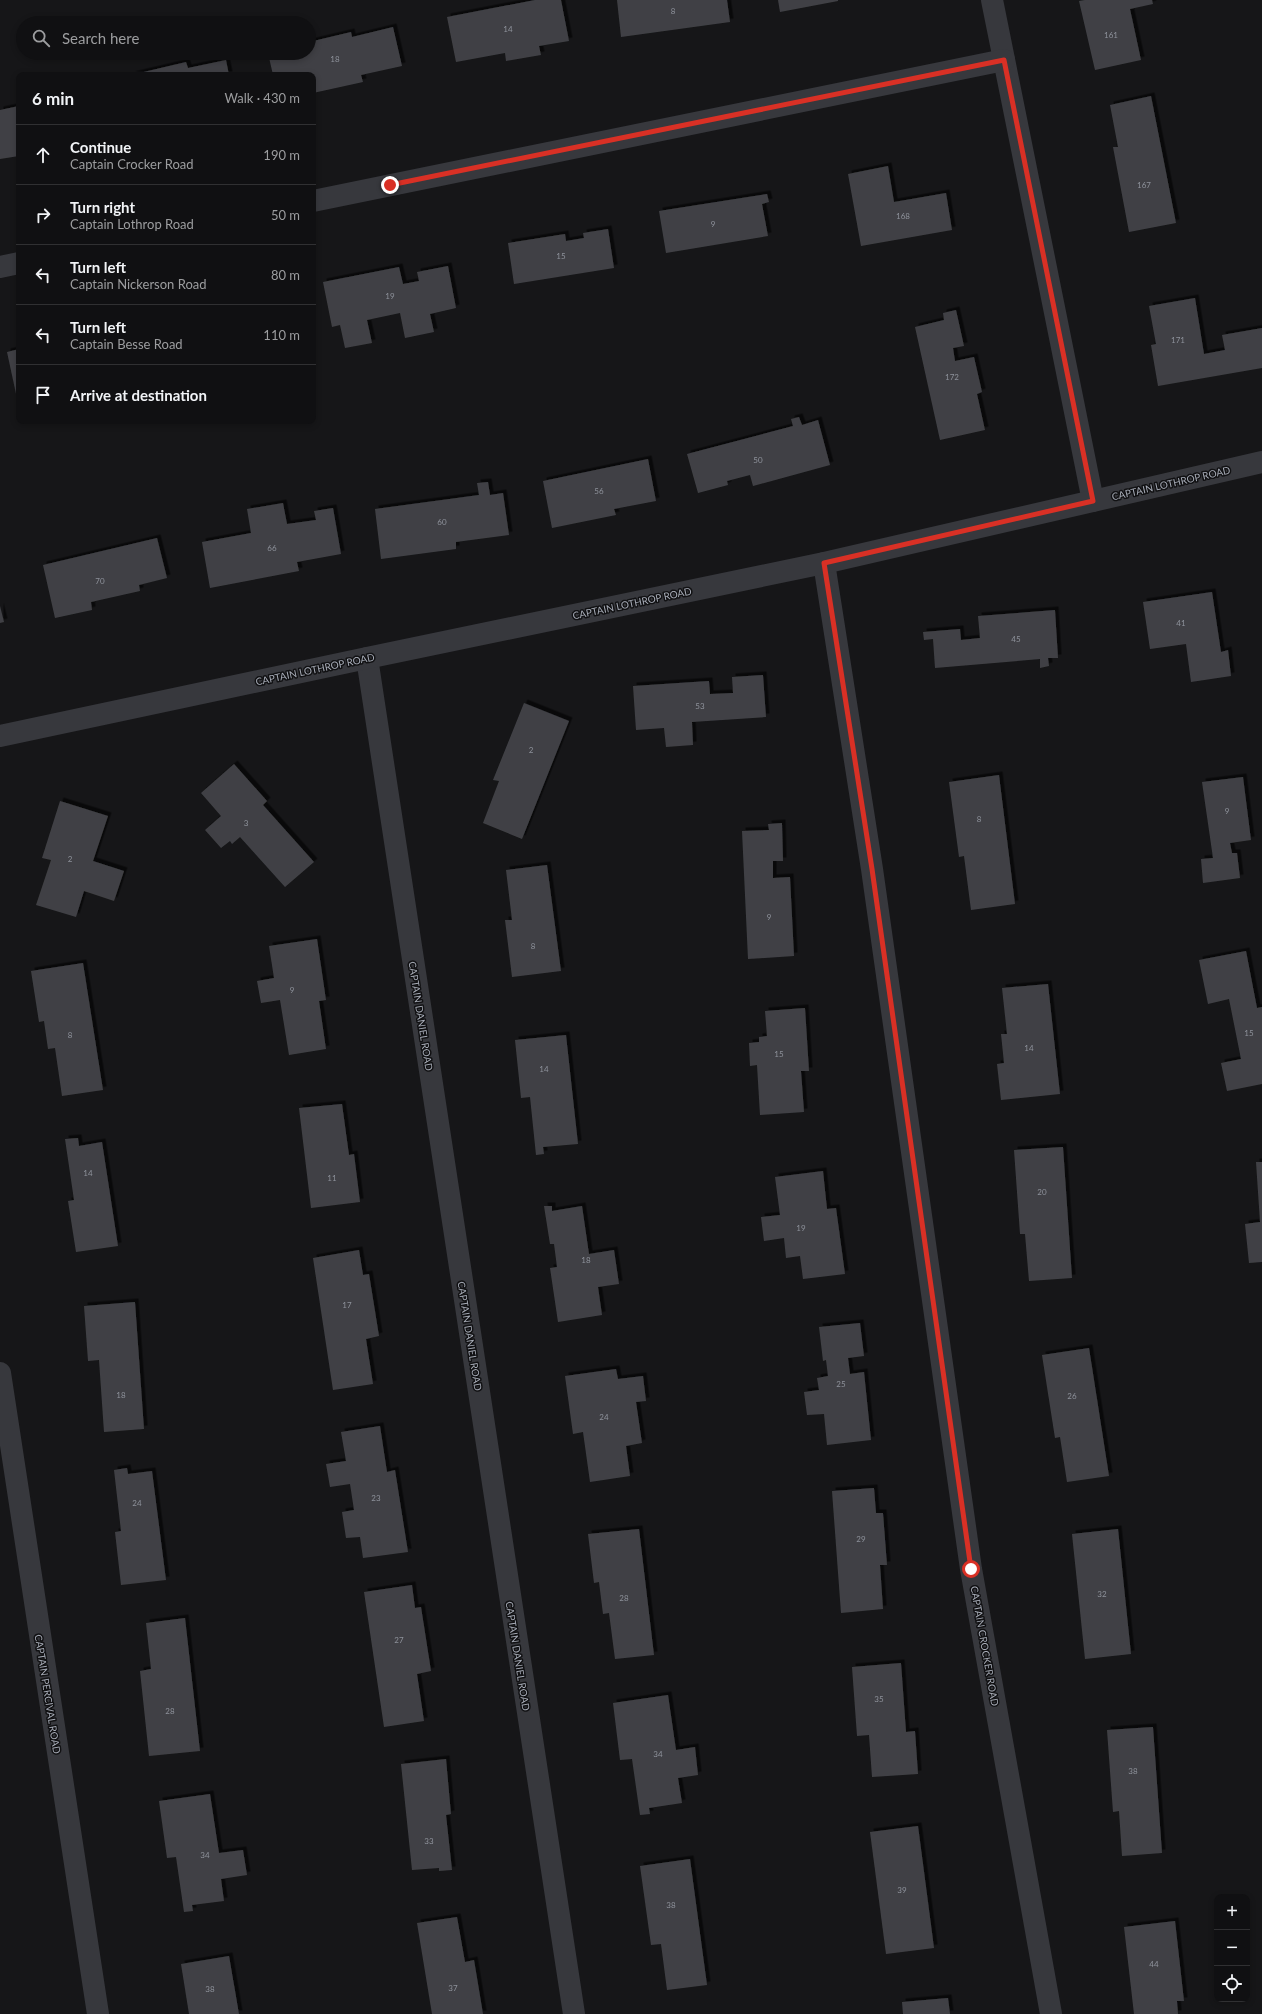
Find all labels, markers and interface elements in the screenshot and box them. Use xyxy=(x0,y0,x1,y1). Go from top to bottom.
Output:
house number: 8 xyxy=(671,6,676,16)
search box xyxy=(16,16,316,60)
house number: 14 xyxy=(503,24,513,34)
icon: search xyxy=(30,27,52,49)
text: Search here xyxy=(62,29,139,47)
house number: 161 xyxy=(1104,30,1118,40)
house number: 18 xyxy=(330,54,340,64)
text: 6 min xyxy=(32,88,74,109)
text: Walk · 430 m xyxy=(224,90,300,106)
text: Continue xyxy=(70,138,131,156)
icon: ahead xyxy=(32,144,54,166)
text: 190 m xyxy=(263,147,300,163)
text: Captain Crocker Road xyxy=(70,156,194,172)
route end xyxy=(381,176,399,194)
house number: 167 xyxy=(1137,180,1151,190)
text: Turn right xyxy=(70,198,135,216)
icon: right xyxy=(32,204,54,226)
text: 50 m xyxy=(271,207,300,223)
house number: 168 xyxy=(896,211,910,221)
text: Captain Lothrop Road xyxy=(70,216,194,232)
house number: 9 xyxy=(711,219,716,229)
house number: 15 xyxy=(556,251,566,261)
text: Turn left xyxy=(70,258,126,276)
icon: left xyxy=(32,264,54,286)
text: 80 m xyxy=(271,267,300,283)
text: Captain Nickerson Road xyxy=(70,276,207,292)
house number: 19 xyxy=(385,291,395,301)
text: Turn left xyxy=(70,318,126,336)
icon: left xyxy=(32,324,54,346)
text: 110 m xyxy=(263,327,300,343)
house number: 171 xyxy=(1171,335,1185,345)
text: Captain Besse Road xyxy=(70,336,183,352)
house number: 172 xyxy=(945,372,959,382)
icon: arrive xyxy=(32,384,54,406)
text: Arrive at destination xyxy=(70,386,207,404)
house number: 50 xyxy=(753,455,763,465)
street label: CAPTAIN LOTHROP ROAD xyxy=(1111,463,1232,502)
house number: 56 xyxy=(594,486,604,496)
house number: 60 xyxy=(437,517,447,527)
house number: 66 xyxy=(267,543,277,553)
house number: 70 xyxy=(95,576,105,586)
street label: CAPTAIN LOTHROP ROAD xyxy=(571,584,693,621)
house number: 41 xyxy=(1176,618,1186,628)
house number: 45 xyxy=(1011,634,1021,644)
street label: CAPTAIN LOTHROP ROAD xyxy=(254,650,376,687)
house number: 53 xyxy=(695,701,705,711)
house number: 2 xyxy=(529,745,534,755)
house number: 9 xyxy=(1225,806,1230,816)
house number: 8 xyxy=(977,814,982,824)
house number: 3 xyxy=(244,818,249,828)
house number: 2 xyxy=(68,854,73,864)
house number: 9 xyxy=(767,912,772,922)
house number: 8 xyxy=(531,941,536,951)
street label: CAPTAIN DANIEL ROAD xyxy=(406,960,436,1072)
house number: 9 xyxy=(290,985,295,995)
house number: 15 xyxy=(1244,1028,1254,1038)
house number: 8 xyxy=(68,1030,73,1040)
house number: 14 xyxy=(1024,1043,1034,1053)
house number: 15 xyxy=(774,1049,784,1059)
house number: 14 xyxy=(539,1064,549,1074)
house number: 14 xyxy=(83,1168,93,1178)
house number: 11 xyxy=(327,1173,337,1183)
house number: 20 xyxy=(1037,1187,1047,1197)
house number: 19 xyxy=(796,1223,806,1233)
house number: 18 xyxy=(581,1255,591,1265)
street label: CAPTAIN DANIEL ROAD xyxy=(455,1280,485,1392)
house number: 17 xyxy=(342,1300,352,1310)
house number: 25 xyxy=(836,1379,846,1389)
house number: 18 xyxy=(116,1390,126,1400)
house number: 26 xyxy=(1067,1391,1077,1401)
house number: 24 xyxy=(599,1412,609,1422)
house number: 23 xyxy=(371,1493,381,1503)
house number: 24 xyxy=(132,1498,142,1508)
house number: 29 xyxy=(856,1534,866,1544)
route start xyxy=(962,1560,980,1578)
street label: CAPTAIN CROCKER ROAD xyxy=(969,1585,1002,1707)
house number: 32 xyxy=(1097,1589,1107,1599)
house number: 28 xyxy=(619,1593,629,1603)
street label: CAPTAIN DANIEL ROAD xyxy=(503,1600,533,1712)
street label: CAPTAIN PERCIVAL ROAD xyxy=(33,1633,63,1755)
house number: 27 xyxy=(394,1635,404,1645)
house number: 35 xyxy=(874,1694,884,1704)
house number: 28 xyxy=(165,1706,175,1716)
house number: 34 xyxy=(653,1749,663,1759)
house number: 38 xyxy=(1128,1766,1138,1776)
house number: 33 xyxy=(424,1836,434,1846)
house number: 34 xyxy=(200,1850,210,1860)
house number: 39 xyxy=(897,1885,907,1895)
map controls xyxy=(1214,1894,1250,2002)
button: + xyxy=(1214,1894,1250,1930)
house number: 38 xyxy=(666,1900,676,1910)
button: − xyxy=(1214,1930,1250,1966)
house number: 44 xyxy=(1149,1959,1159,1969)
button: locate xyxy=(1214,1966,1250,2002)
house number: 37 xyxy=(448,1983,458,1993)
house number: 38 xyxy=(205,1984,215,1994)

